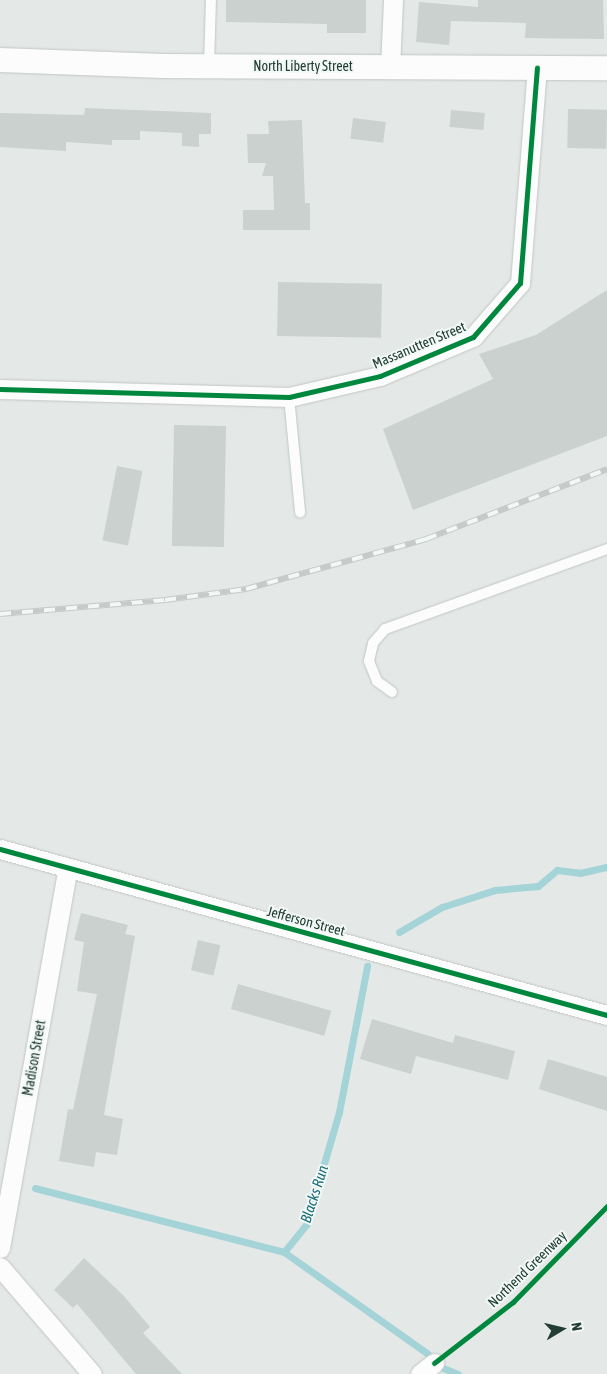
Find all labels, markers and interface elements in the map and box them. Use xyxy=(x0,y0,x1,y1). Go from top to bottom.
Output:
street label: North Liberty Street xyxy=(253,58,353,74)
street label: Massanutten Street xyxy=(370,318,468,372)
street label: Jefferson Street xyxy=(265,903,347,939)
street label: Madison Street xyxy=(19,1019,49,1097)
water label: Blacks Run xyxy=(296,1163,332,1225)
street label: Northend Greenway xyxy=(484,1227,570,1311)
north arrow xyxy=(537,1304,587,1354)
text: N xyxy=(568,1321,585,1332)

